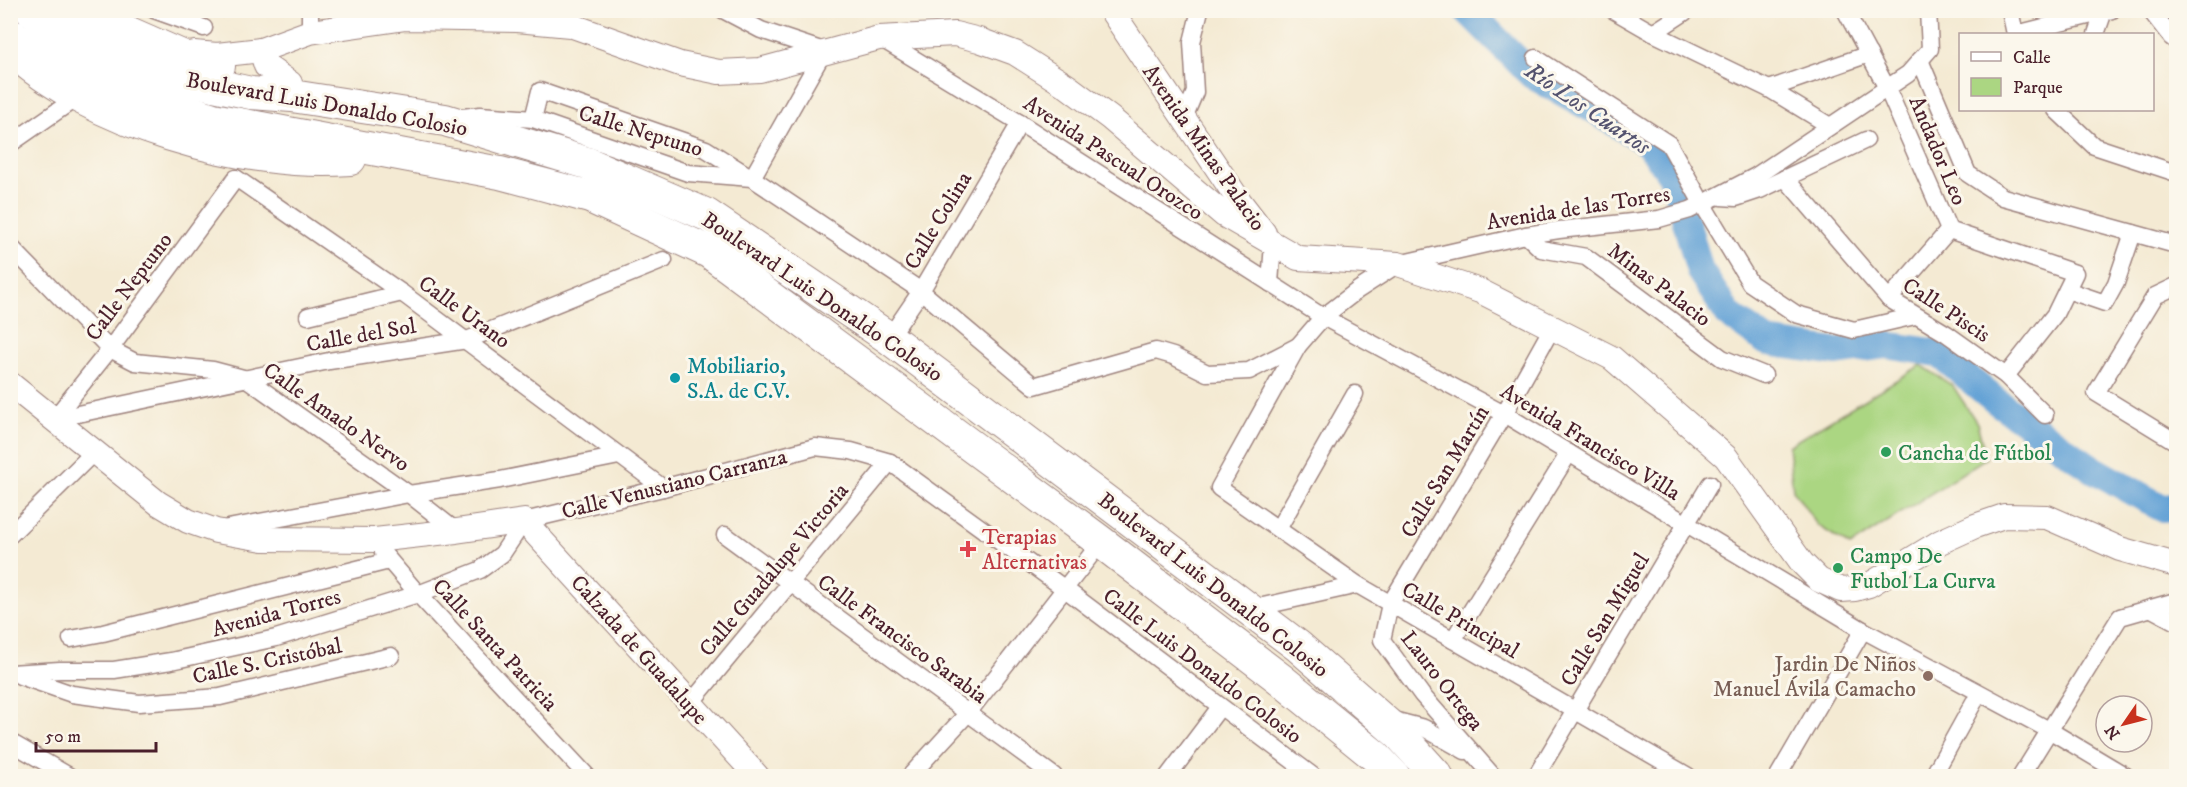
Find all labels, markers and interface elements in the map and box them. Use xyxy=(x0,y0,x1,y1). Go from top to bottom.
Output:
legend xyxy=(1959,33,2154,111)
text: Calle xyxy=(2013,47,2051,69)
water label: Río Los Cuartos xyxy=(1518,55,1656,162)
street label: Avenida Minas Palacio xyxy=(1136,59,1271,236)
street label: Boulevard Luis Donaldo Colosio xyxy=(184,66,469,143)
text: Parque xyxy=(2013,77,2063,99)
street label: Avenida Pascual Orozco xyxy=(1018,90,1208,226)
street label: Andador Leo xyxy=(1903,92,1973,209)
street label: Calle Neptuno xyxy=(575,100,706,163)
street label: Calle Colina xyxy=(899,166,978,275)
street label: Avenida de las Torres xyxy=(1485,181,1672,236)
street label: Boulevard Luis Donaldo Colosio xyxy=(696,206,948,388)
street label: Calle Neptuno xyxy=(80,227,179,346)
street label: Minas Palacio xyxy=(1602,238,1716,333)
street label: Calle Urano xyxy=(413,270,515,355)
street label: Calle Piscis xyxy=(1897,272,1995,349)
street label: Calle del Sol xyxy=(304,312,419,358)
place label: Mobiliario, S.A. de C.V. xyxy=(687,353,790,405)
street label: Calle Amado Nervo xyxy=(258,357,415,478)
marker: Mobiliario, S.A. de C.V. xyxy=(668,371,682,385)
street label: Avenida Francisco Villa xyxy=(1495,378,1686,507)
street label: Calle San Martín xyxy=(1395,400,1496,543)
place label: Cancha de Fútbol xyxy=(1898,440,2052,467)
street label: Calle Venustiano Carranza xyxy=(559,443,790,526)
marker: Cancha de Fútbol xyxy=(1879,445,1893,459)
street label: Calle Guadalupe Victoria xyxy=(694,477,855,662)
street label: Boulevard Luis Donaldo Colosio xyxy=(1092,487,1334,684)
place label: Terapias Alternativas xyxy=(982,524,1087,576)
marker: Terapias Alternativas xyxy=(959,540,977,558)
place label: Campo De Futbol La Curva xyxy=(1850,543,1996,595)
street label: Calle San Miguel xyxy=(1555,548,1656,691)
marker: Campo De Futbol La Curva xyxy=(1831,561,1845,575)
street label: Calle Francisco Sarabia xyxy=(812,569,993,710)
street label: Calzada de Guadalupe xyxy=(565,570,713,730)
street label: Calle Santa Patricia xyxy=(426,573,564,718)
street label: Calle Principal xyxy=(1397,576,1524,665)
street label: Avenida Torres xyxy=(209,583,344,644)
street label: Calle Luis Donaldo Colosio xyxy=(1097,583,1307,750)
street label: Lauro Ortega xyxy=(1394,626,1490,737)
street label: Calle S. Cristóbal xyxy=(190,632,345,690)
place label: Jardin De Niños Manuel Ávila Camacho xyxy=(1713,651,1916,703)
marker: Jardin De Niños Manuel Ávila Camacho xyxy=(1921,669,1935,683)
north arrow xyxy=(2094,694,2154,754)
scale bar xyxy=(36,715,156,753)
text: N xyxy=(2101,721,2124,743)
text: 50 m xyxy=(45,726,81,748)

